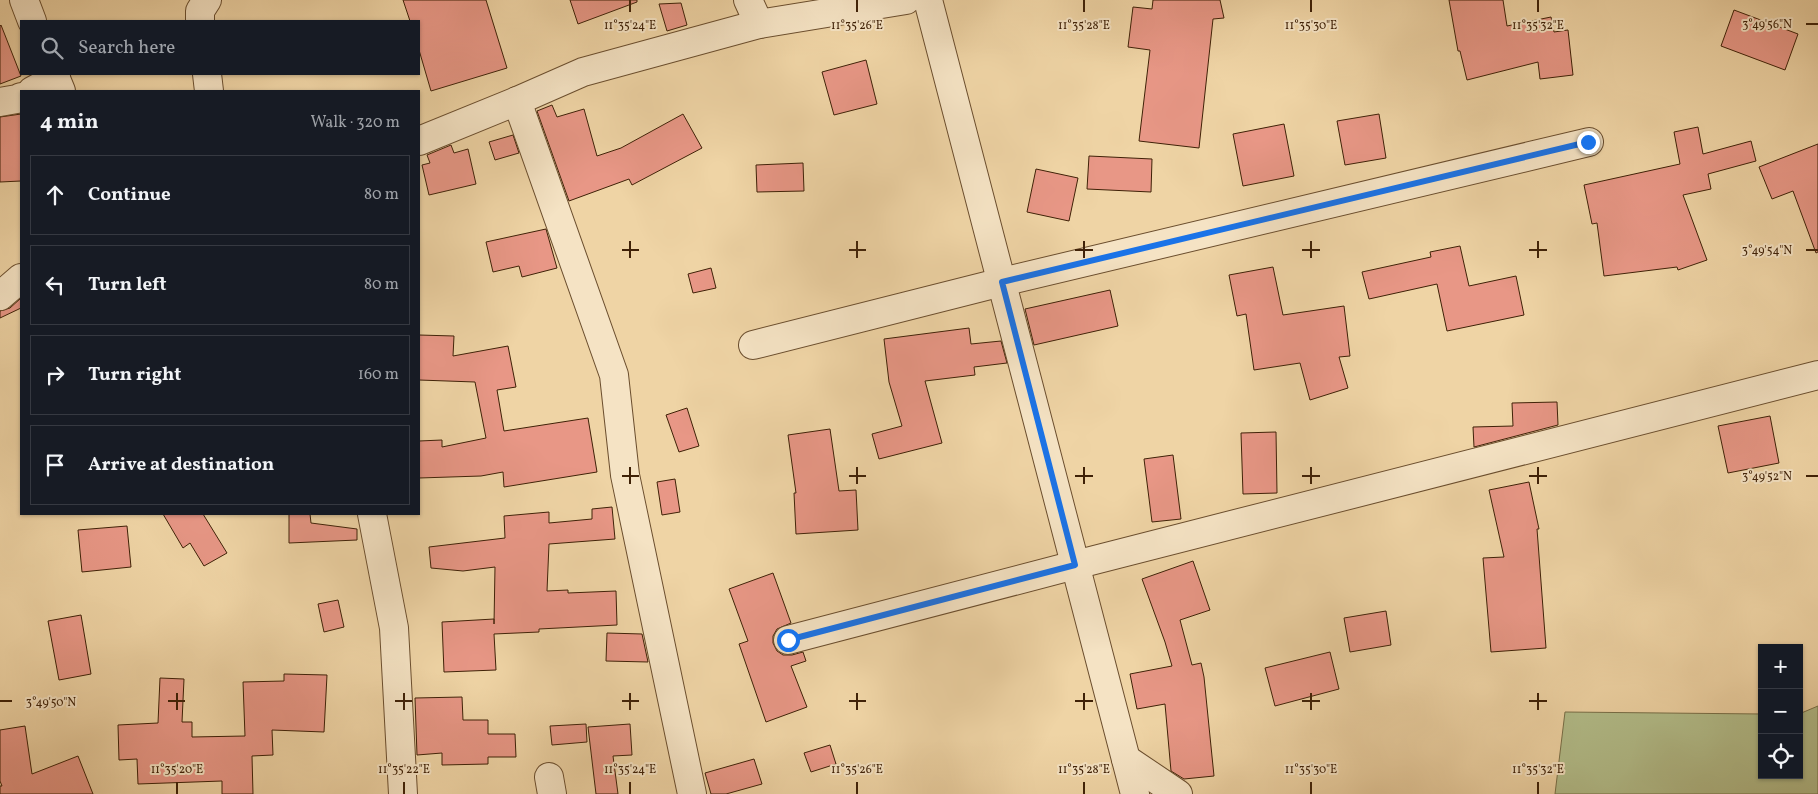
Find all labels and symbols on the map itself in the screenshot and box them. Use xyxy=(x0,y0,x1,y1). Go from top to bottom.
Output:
text: 3°49'56"N xyxy=(1742,17,1792,33)
text: 11°35'24"E xyxy=(604,18,656,34)
text: 11°35'26"E xyxy=(831,18,883,34)
text: 11°35'28"E xyxy=(1058,18,1110,34)
text: 11°35'30"E xyxy=(1285,18,1337,34)
text: 11°35'32"E xyxy=(1512,18,1564,34)
route end xyxy=(1577,131,1600,154)
text: 3°49'54"N xyxy=(1742,243,1792,259)
text: 3°49'52"N xyxy=(1742,469,1792,485)
route start xyxy=(777,629,800,652)
text: 3°49'50"N xyxy=(26,695,76,711)
text: 11°35'20"E xyxy=(151,762,203,778)
text: 11°35'22"E xyxy=(378,762,430,778)
text: 11°35'24"E xyxy=(604,762,656,778)
text: 11°35'26"E xyxy=(831,762,883,778)
text: 11°35'28"E xyxy=(1058,762,1110,778)
text: 11°35'30"E xyxy=(1285,762,1337,778)
text: 11°35'32"E xyxy=(1512,762,1564,778)

